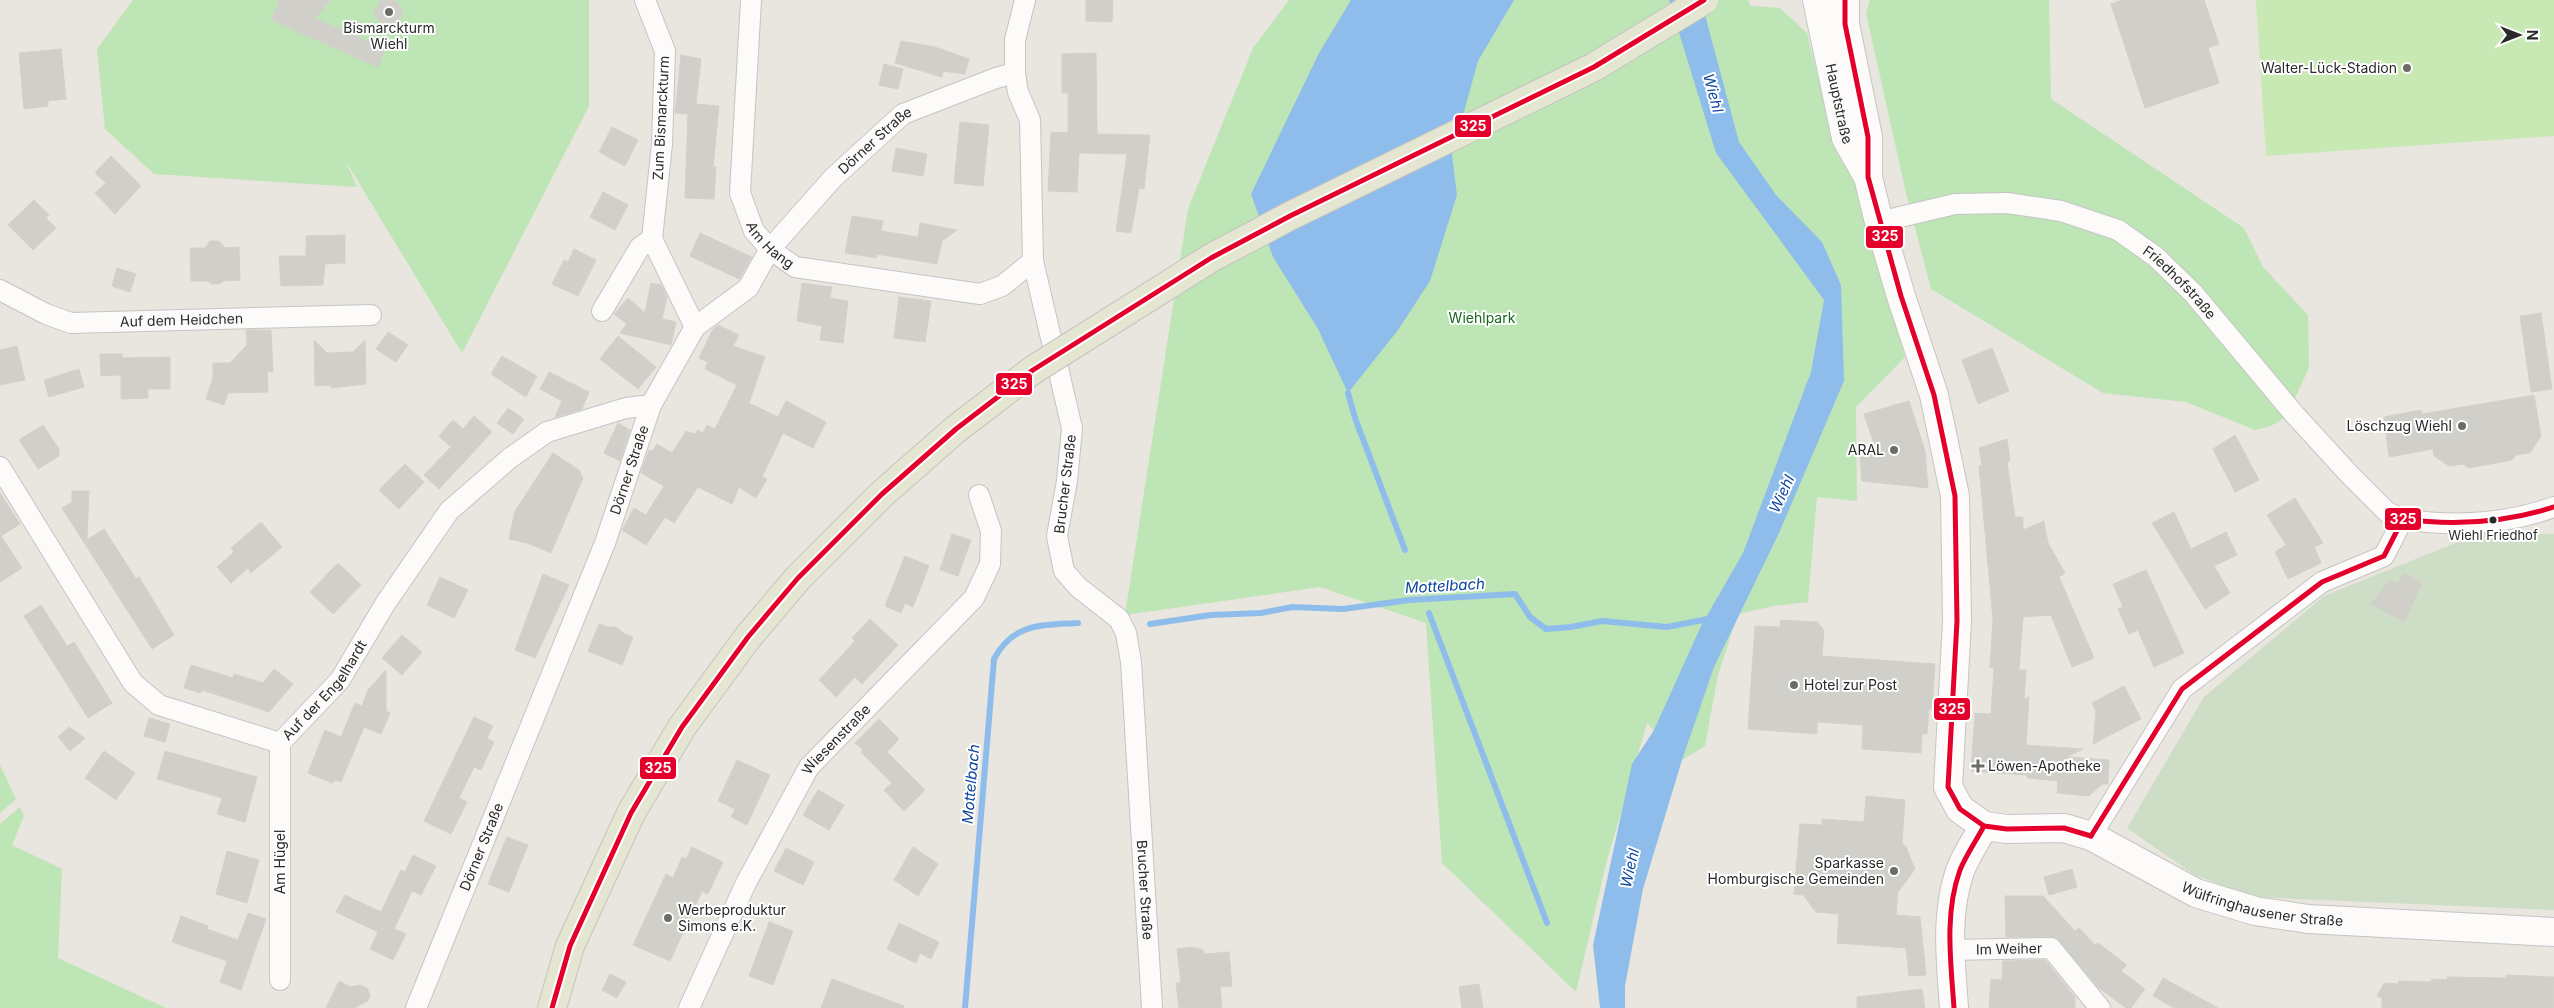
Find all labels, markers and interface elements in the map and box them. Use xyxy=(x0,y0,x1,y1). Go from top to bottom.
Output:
marker: Bismarckturm Wiehl xyxy=(383,6,395,18)
north arrow xyxy=(2494,10,2544,60)
place label: Bismarckturm Wiehl xyxy=(343,19,435,52)
text: N xyxy=(2524,30,2541,40)
street label: Zum Bismarckturm xyxy=(649,55,672,181)
place label: Walter-Lück-Stadion xyxy=(2261,59,2397,76)
street label: Hauptstraße xyxy=(1823,62,1857,147)
marker: Walter-Lück-Stadion xyxy=(2401,62,2413,74)
water label: Wiehl xyxy=(1699,71,1728,115)
street label: Dörner Straße xyxy=(834,103,914,177)
line badge: 325 xyxy=(1454,114,1492,138)
text: 325 xyxy=(1460,117,1486,134)
street label: Am Hang xyxy=(743,219,798,272)
line badge: 325 xyxy=(1865,225,1904,249)
text: 325 xyxy=(1872,227,1898,244)
street label: Friedhofstraße xyxy=(2140,242,2220,322)
street label: Auf dem Heidchen xyxy=(120,309,243,330)
park label: Wiehlpark xyxy=(1449,309,1516,326)
line badge: 325 xyxy=(995,372,1033,396)
text: 325 xyxy=(1001,375,1027,392)
place label: Löschzug Wiehl xyxy=(2346,417,2452,434)
marker: Löschzug Wiehl xyxy=(2456,420,2468,432)
street label: Dörner Straße xyxy=(606,423,652,517)
street label: Brucher Straße xyxy=(1050,433,1079,535)
place label: ARAL xyxy=(1848,441,1884,458)
marker: ARAL xyxy=(1888,444,1900,456)
water label: Wiehl xyxy=(1765,472,1799,516)
line badge: 325 xyxy=(2384,507,2422,531)
text: 325 xyxy=(2390,510,2416,527)
marker: Wiehl Friedhof xyxy=(2488,515,2498,525)
place label: Wiehl Friedhof xyxy=(2448,527,2538,543)
water label: Mottelbach xyxy=(1405,574,1486,597)
street label: Auf der Engelhardt xyxy=(278,637,370,743)
place label: Hotel zur Post xyxy=(1804,676,1898,693)
marker: Hotel zur Post xyxy=(1788,679,1800,691)
line badge: 325 xyxy=(1933,697,1971,721)
street label: Wiesenstraße xyxy=(798,700,874,777)
text: 325 xyxy=(1939,700,1965,717)
water label: Mottelbach xyxy=(958,743,983,825)
line badge: 325 xyxy=(639,756,677,780)
place label: Löwen-Apotheke xyxy=(1988,757,2101,774)
text: 325 xyxy=(645,759,671,776)
marker: Löwen-Apotheke xyxy=(1972,760,1984,772)
street label: Dörner Straße xyxy=(456,800,506,893)
street label: Am Hügel xyxy=(271,830,288,894)
street label: Brucher Straße xyxy=(1134,840,1157,940)
water label: Wiehl xyxy=(1616,846,1643,889)
place label: Sparkasse Homburgische Gemeinden xyxy=(1708,854,1884,887)
marker: Sparkasse Homburgische Gemeinden xyxy=(1888,865,1900,877)
street label: Wülfringhausener Straße xyxy=(2179,878,2344,929)
place label: Werbeproduktur Simons e.K. xyxy=(678,901,786,934)
marker: Werbeproduktur Simons e.K. xyxy=(662,912,674,924)
street label: Im Weiher xyxy=(1976,939,2042,957)

